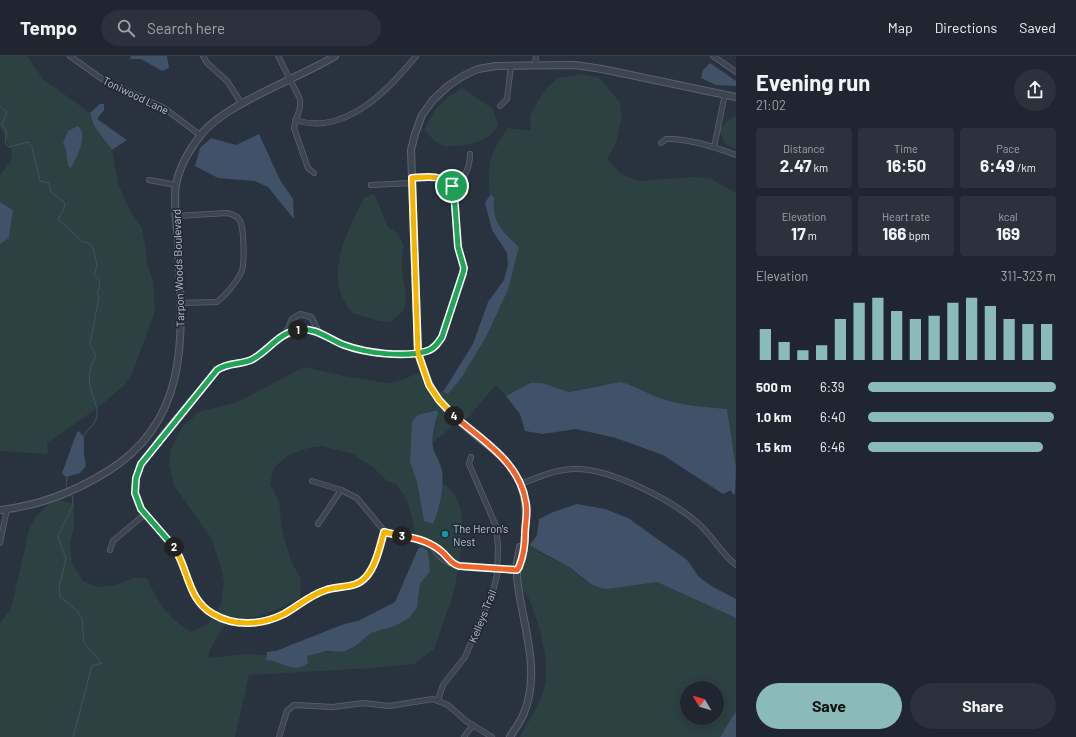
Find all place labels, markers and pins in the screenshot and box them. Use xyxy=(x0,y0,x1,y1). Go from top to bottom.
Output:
pin xyxy=(435,169,469,203)
pin: 1 xyxy=(288,320,308,340)
pin: 4 xyxy=(444,406,464,426)
place label: The Heron's Nest xyxy=(453,522,508,548)
pin: 3 xyxy=(392,526,412,546)
marker: The Heron's Nest xyxy=(440,529,450,539)
pin: 2 xyxy=(164,537,184,557)

